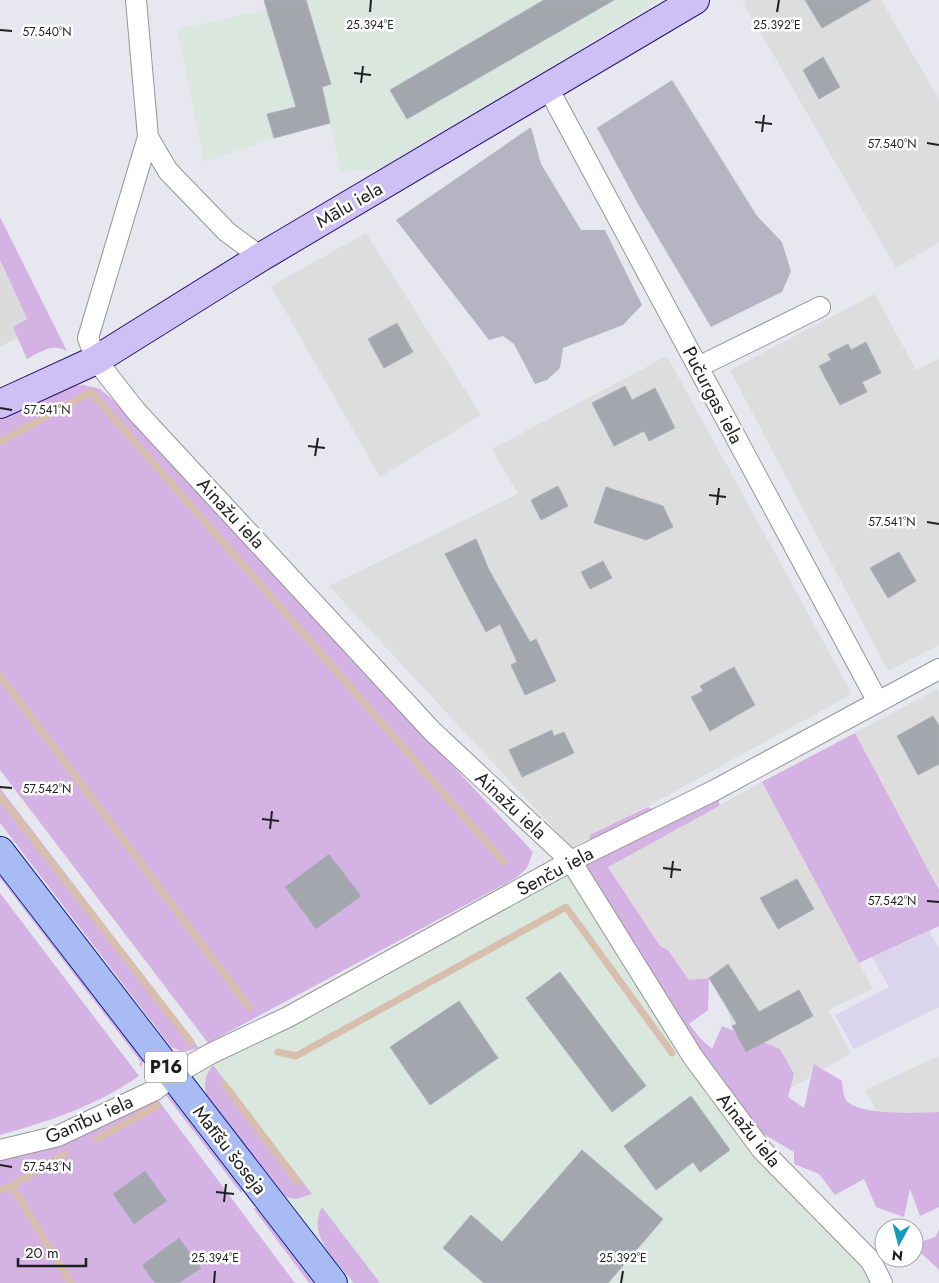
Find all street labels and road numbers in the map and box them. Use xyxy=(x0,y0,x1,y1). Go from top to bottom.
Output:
street label: Mālu iela xyxy=(311,175,387,235)
street label: Pučurgas iela xyxy=(676,341,750,449)
street label: Ainažu iela xyxy=(191,471,271,555)
street label: Ainažu iela xyxy=(469,765,553,845)
street label: Senču iela xyxy=(512,840,598,902)
road number: P16 xyxy=(145,1052,187,1082)
street label: Ainažu iela xyxy=(710,1087,788,1173)
street label: Ganību iela xyxy=(41,1088,137,1150)
street label: Matīšu šoseja xyxy=(187,1100,273,1200)

